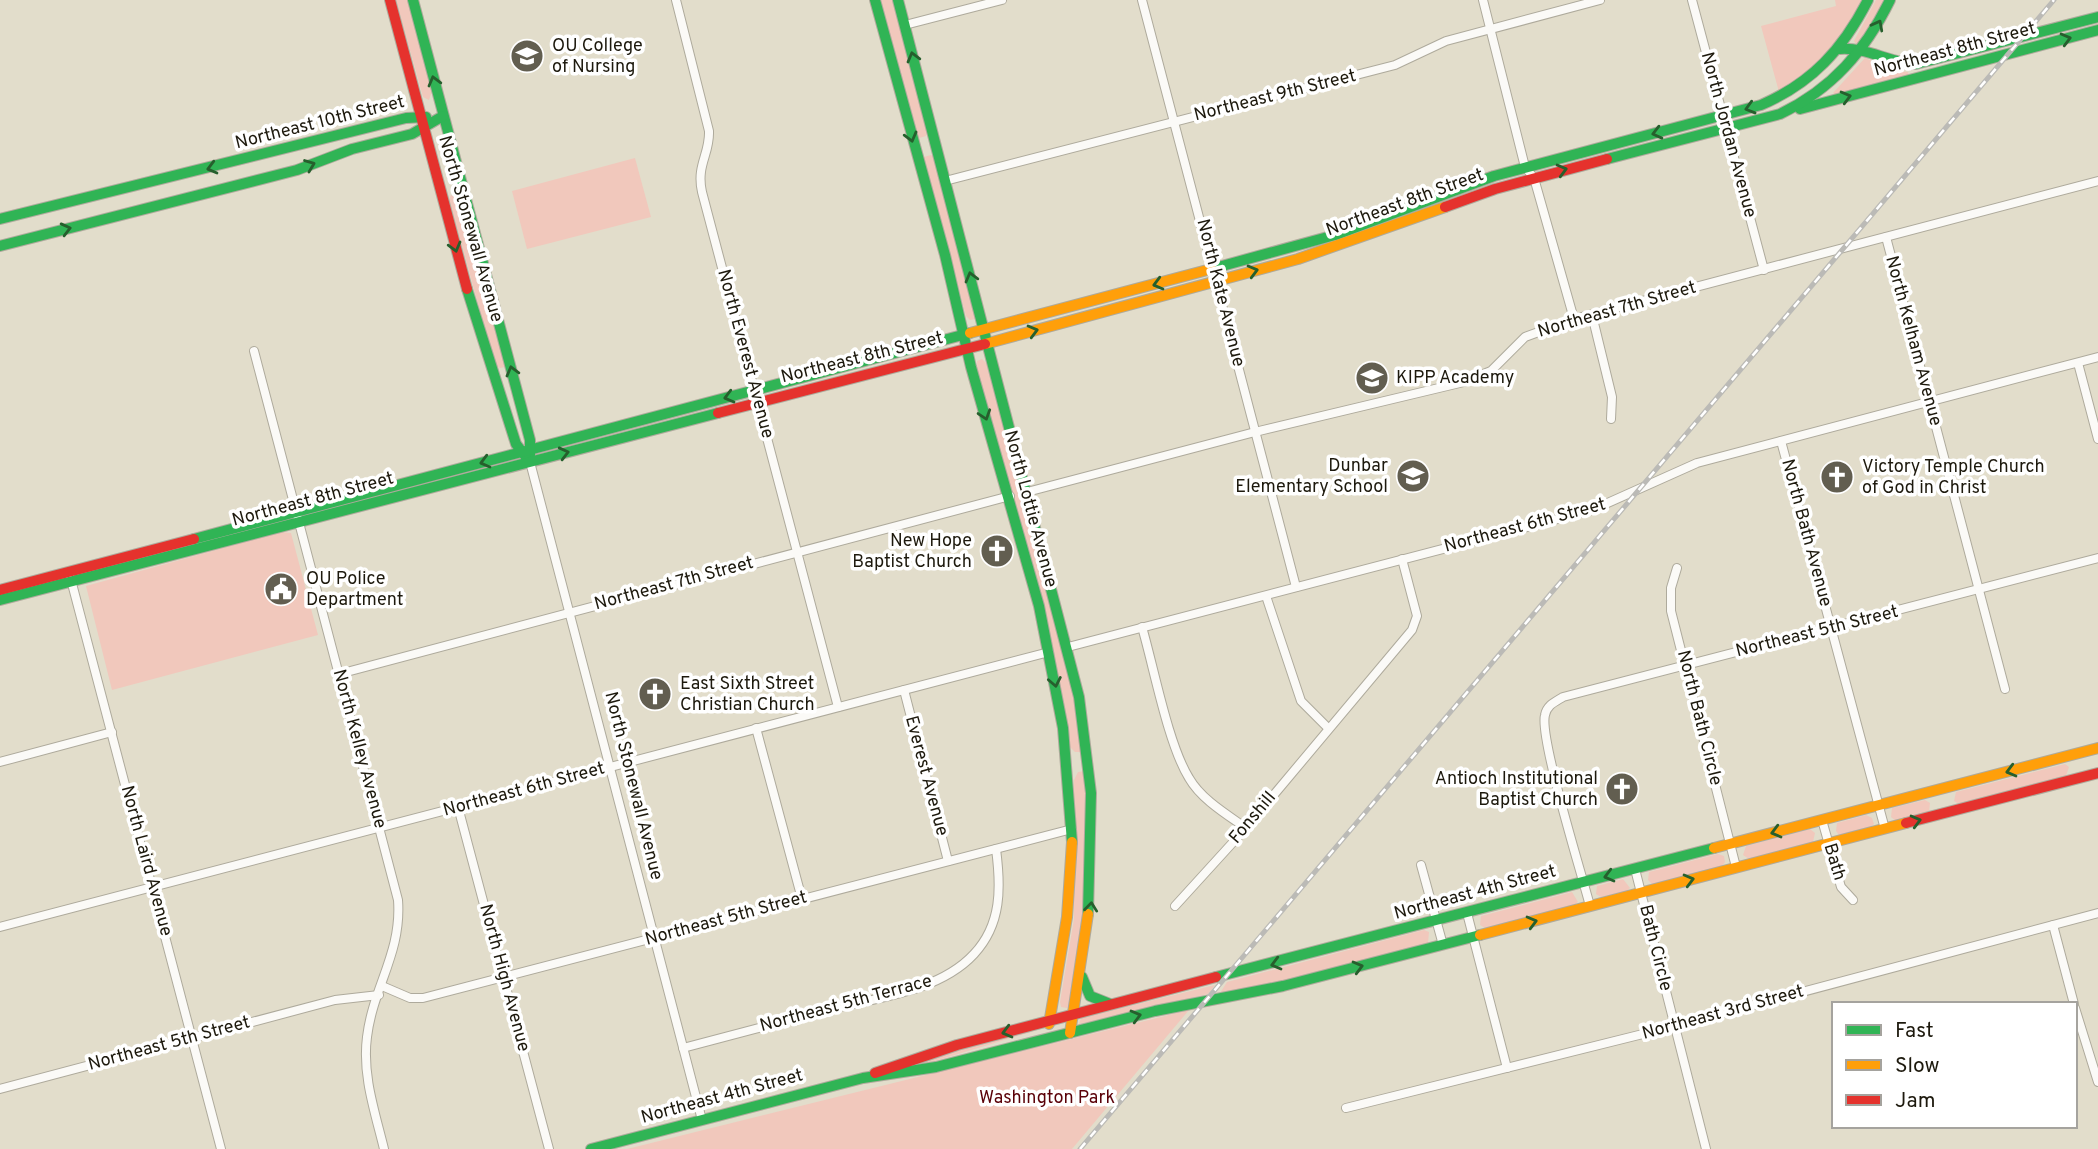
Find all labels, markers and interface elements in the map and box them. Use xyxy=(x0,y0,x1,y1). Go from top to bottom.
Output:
street label: Northeast 8th Street xyxy=(1872,17,2038,83)
one-way arrow xyxy=(1869,20,1883,32)
one-way arrow xyxy=(2060,33,2072,47)
place label: OU College of Nursing xyxy=(552,35,643,79)
school or university icon: OU College of Nursing xyxy=(508,37,546,75)
street label: North Jordan Avenue xyxy=(1695,50,1761,220)
one-way arrow xyxy=(907,51,921,63)
street label: Northeast 9th Street xyxy=(1192,65,1358,127)
one-way arrow xyxy=(428,75,442,87)
street label: Northeast 10th Street xyxy=(233,91,407,155)
one-way arrow xyxy=(1840,91,1852,106)
one-way arrow xyxy=(1744,100,1756,115)
one-way arrow xyxy=(1651,125,1663,139)
one-way arrow xyxy=(903,131,917,143)
street label: North Stonewall Avenue xyxy=(432,133,508,325)
one-way arrow xyxy=(303,159,315,173)
one-way arrow xyxy=(207,160,219,174)
street label: Northeast 8th Street xyxy=(1323,164,1487,242)
one-way arrow xyxy=(1556,164,1568,178)
street label: North Kate Avenue xyxy=(1191,217,1249,369)
one-way arrow xyxy=(60,223,72,237)
one-way arrow xyxy=(447,241,461,253)
street label: North Kelham Avenue xyxy=(1879,253,1947,429)
one-way arrow xyxy=(1247,265,1259,279)
street label: North Everest Avenue xyxy=(711,267,779,441)
one-way arrow xyxy=(965,271,979,283)
one-way arrow xyxy=(1152,275,1164,290)
street label: Northeast 7th Street xyxy=(1535,276,1699,344)
one-way arrow xyxy=(1027,325,1039,339)
street label: Northeast 8th Street xyxy=(779,327,945,389)
school or university icon: KIPP Academy xyxy=(1353,359,1391,397)
one-way arrow xyxy=(505,366,520,378)
place label: KIPP Academy xyxy=(1396,367,1514,390)
one-way arrow xyxy=(723,389,735,403)
one-way arrow xyxy=(977,408,992,420)
street label: North Lottie Avenue xyxy=(998,428,1062,590)
one-way arrow xyxy=(558,447,570,461)
one-way arrow xyxy=(479,454,491,468)
place label: Dunbar Elementary School xyxy=(1235,455,1388,499)
street label: North Bath Avenue xyxy=(1775,456,1837,610)
place label: Victory Temple Church of God in Christ xyxy=(1862,456,2045,500)
school or university icon: Dunbar Elementary School xyxy=(1394,457,1432,495)
church icon: Victory Temple Church of God in Christ xyxy=(1818,458,1856,496)
street label: Northeast 8th Street xyxy=(230,467,396,533)
street label: Northeast 6th Street xyxy=(1442,493,1608,559)
place label: New Hope Baptist Church xyxy=(852,530,972,574)
church icon: New Hope Baptist Church xyxy=(978,532,1016,570)
street label: Northeast 7th Street xyxy=(592,552,756,616)
place label: OU Police Department xyxy=(306,568,404,612)
public building icon: OU Police Department xyxy=(262,570,300,608)
street label: Northeast 5th Street xyxy=(1733,601,1901,663)
street label: North Bath Circle xyxy=(1671,648,1727,788)
street label: North Kelley Avenue xyxy=(327,667,391,831)
place label: East Sixth Street Christian Church xyxy=(680,673,815,717)
church icon: East Sixth Street Christian Church xyxy=(636,675,674,713)
one-way arrow xyxy=(1047,676,1062,688)
street label: North Stonewall Avenue xyxy=(598,689,668,883)
street label: Everest Avenue xyxy=(899,713,953,839)
street label: Northeast 6th Street xyxy=(441,757,607,823)
one-way arrow xyxy=(2005,763,2017,777)
place label: Antioch Institutional Baptist Church xyxy=(1435,768,1598,812)
church icon: Antioch Institutional Baptist Church xyxy=(1603,770,1641,808)
street label: North Laird Avenue xyxy=(115,783,177,939)
street label: Fonshill xyxy=(1224,787,1282,849)
one-way arrow xyxy=(1909,815,1921,829)
one-way arrow xyxy=(1771,824,1783,838)
street label: Bath xyxy=(1817,841,1851,883)
street label: Northeast 4th Street xyxy=(1391,860,1559,926)
one-way arrow xyxy=(1604,868,1616,882)
one-way arrow xyxy=(1683,873,1695,888)
street label: Northeast 5th Street xyxy=(642,886,810,952)
one-way arrow xyxy=(1083,901,1098,913)
street label: North High Avenue xyxy=(473,902,535,1054)
street label: Bath Circle xyxy=(1633,902,1677,994)
one-way arrow xyxy=(1526,916,1538,930)
one-way arrow xyxy=(1270,956,1282,970)
one-way arrow xyxy=(1351,961,1363,975)
street label: Northeast 5th Terrace xyxy=(757,970,935,1038)
street label: Northeast 3rd Street xyxy=(1640,980,1806,1046)
legend xyxy=(1832,1002,2077,1128)
one-way arrow xyxy=(1129,1010,1141,1024)
street label: Northeast 5th Street xyxy=(85,1011,253,1077)
text: Fast xyxy=(1895,1018,1934,1045)
one-way arrow xyxy=(1002,1024,1014,1038)
text: Slow xyxy=(1895,1053,1940,1080)
street label: Northeast 4th Street xyxy=(638,1064,806,1130)
park label: Washington Park xyxy=(979,1087,1115,1110)
text: Jam xyxy=(1895,1088,1936,1115)

